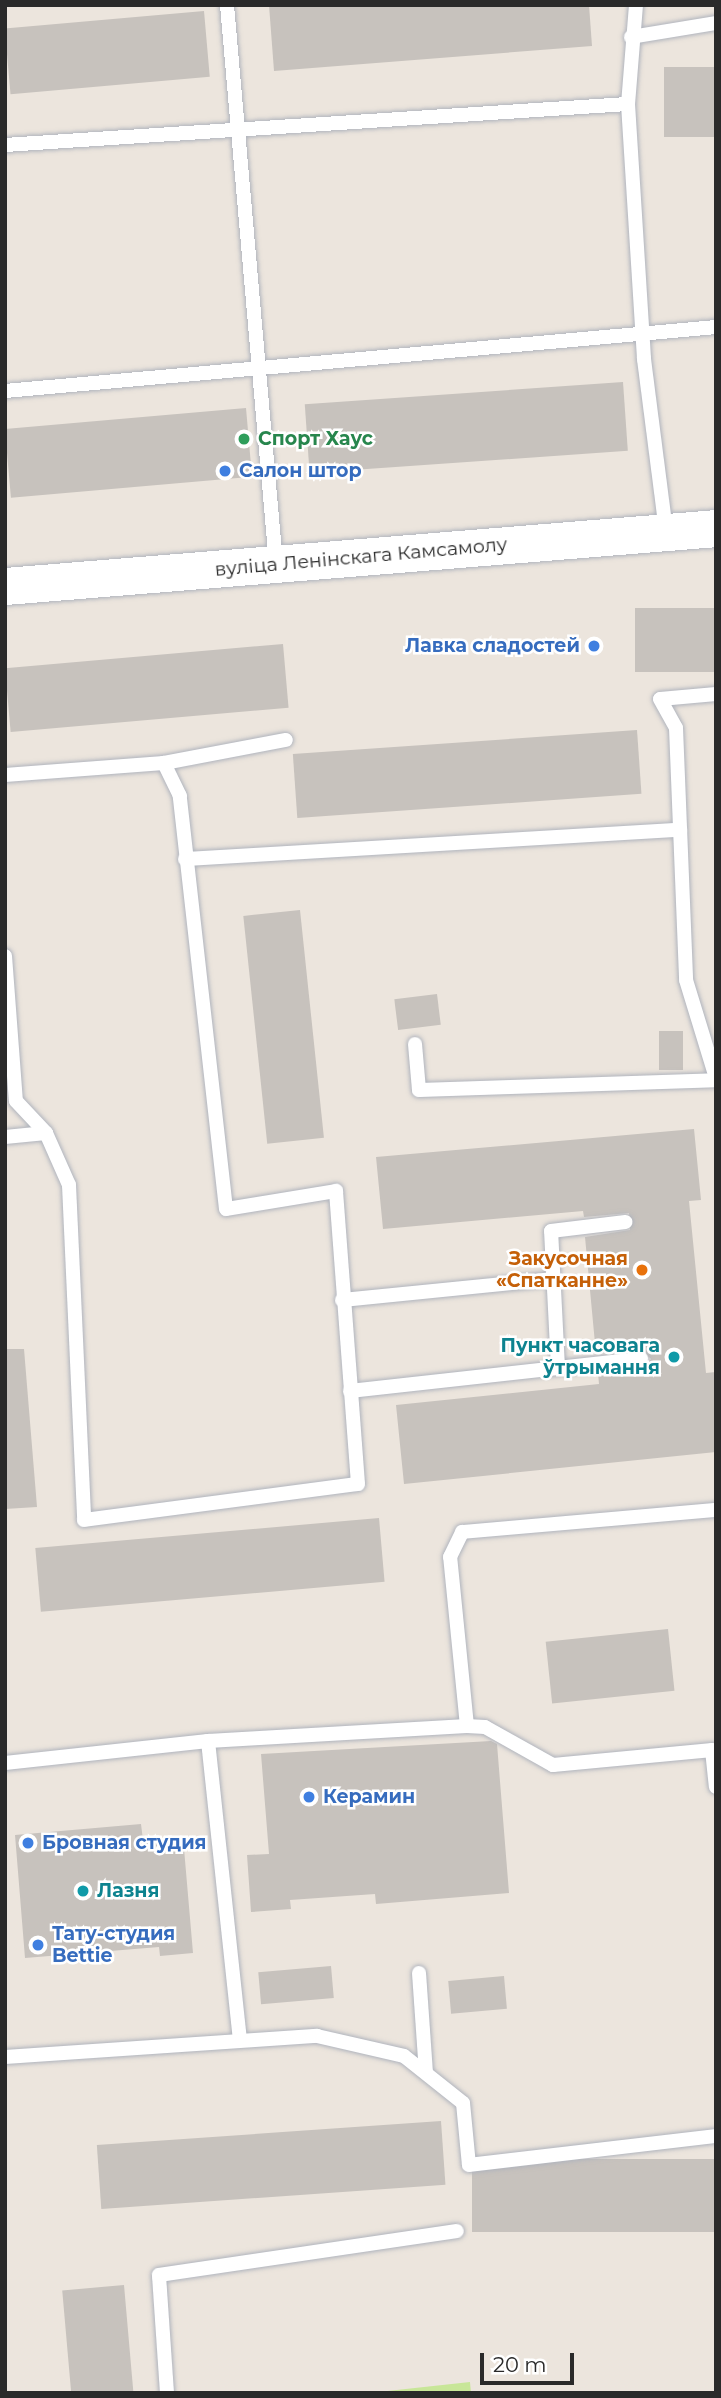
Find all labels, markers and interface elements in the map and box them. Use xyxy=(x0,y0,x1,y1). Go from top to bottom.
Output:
place label: Спорт Хаус xyxy=(258,428,373,450)
marker: Спорт Хаус xyxy=(236,431,252,447)
place label: Салон штор xyxy=(239,460,362,482)
marker: Салон штор xyxy=(217,463,233,479)
street label: вуліца Ленінскага Камсамолу xyxy=(214,533,508,581)
place label: Лавка сладостей xyxy=(405,635,580,657)
marker: Лавка сладостей xyxy=(586,638,602,654)
place label: Закусочная «Спатканне» xyxy=(496,1248,628,1292)
marker: Закусочная «Спатканне» xyxy=(634,1262,650,1278)
place label: Пункт часовага ўтрымання xyxy=(500,1335,660,1379)
marker: Пункт часовага ўтрымання xyxy=(666,1349,682,1365)
place label: Керамин xyxy=(323,1786,415,1808)
marker: Керамин xyxy=(301,1789,317,1805)
place label: Бровная студия xyxy=(42,1832,207,1854)
marker: Бровная студия xyxy=(20,1835,36,1851)
place label: Лазня xyxy=(97,1880,159,1902)
marker: Лазня xyxy=(75,1883,91,1899)
place label: Тату-студия Bettie xyxy=(52,1923,175,1967)
marker: Тату-студия Bettie xyxy=(30,1937,46,1953)
scale bar xyxy=(483,2338,578,2382)
text: 20 m xyxy=(493,2352,547,2377)

